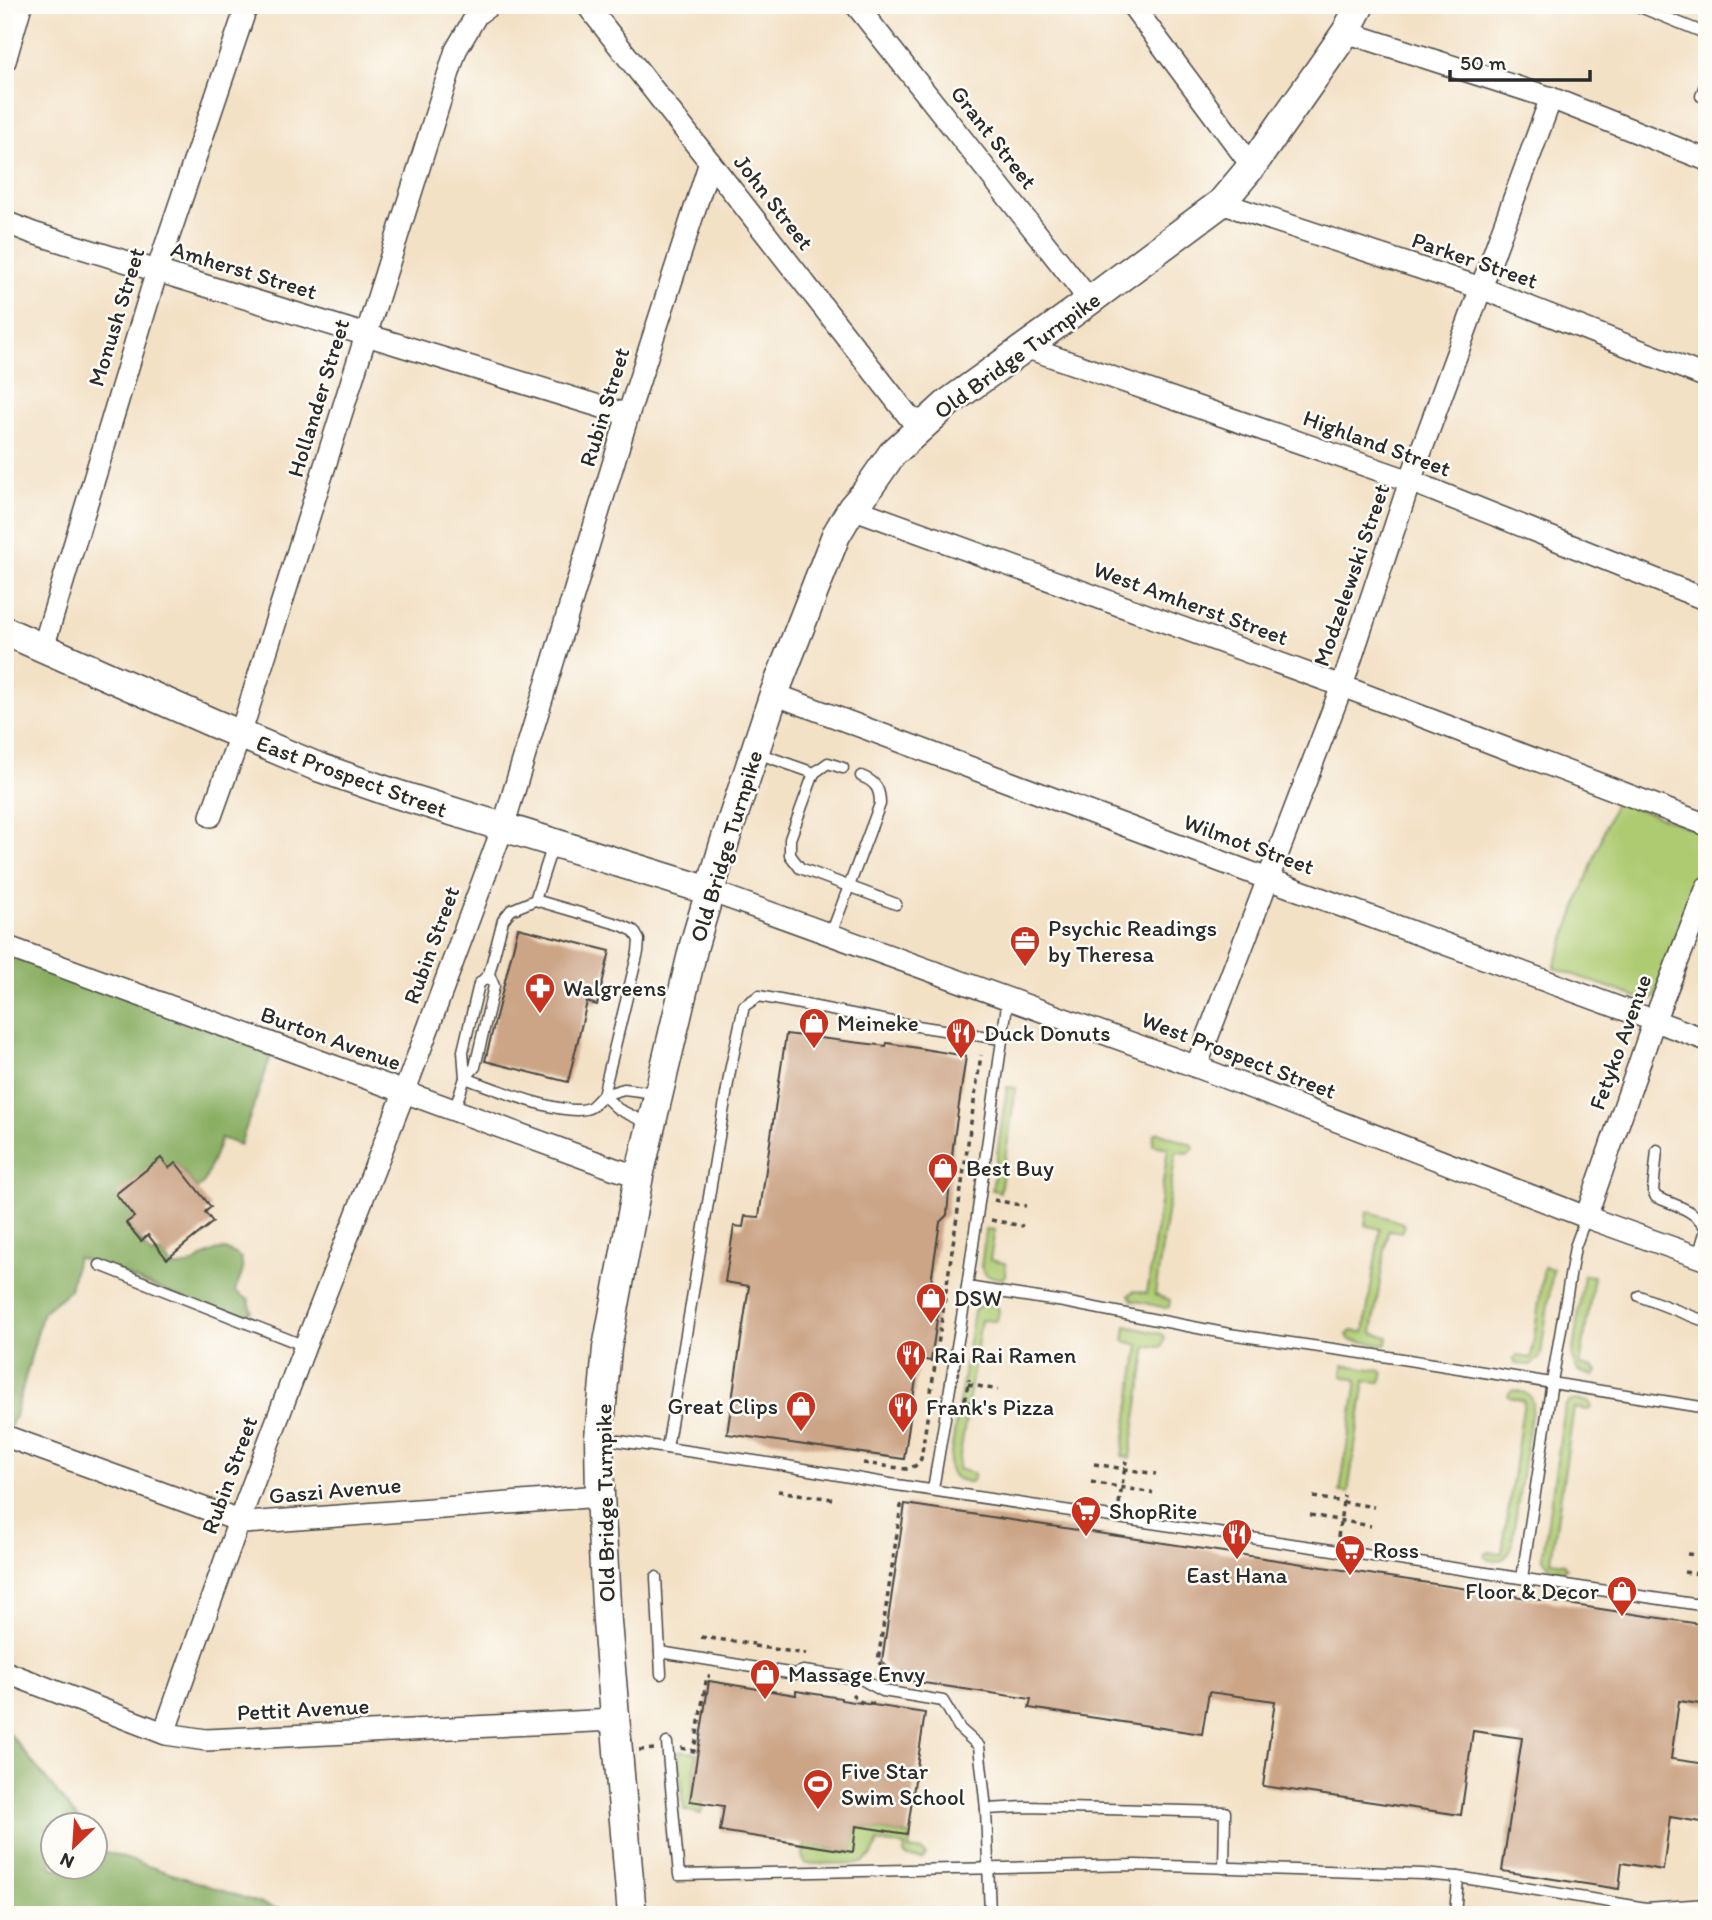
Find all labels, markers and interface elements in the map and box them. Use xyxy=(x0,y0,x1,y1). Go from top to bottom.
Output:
scale bar xyxy=(1450,38,1590,82)
text: 50 m xyxy=(1460,50,1507,75)
street label: Grant Street xyxy=(945,80,1043,195)
street label: John Street xyxy=(728,149,820,256)
street label: Parker Street xyxy=(1408,225,1542,295)
street label: Amherst Street xyxy=(168,235,321,306)
street label: Monush Street xyxy=(82,244,151,390)
street label: Old Bridge Turnpike xyxy=(928,285,1106,425)
street label: Hollander Street xyxy=(281,315,355,480)
street label: Rubin Street xyxy=(573,344,636,470)
street label: Highland Street xyxy=(1299,403,1455,483)
street label: Modzelewski Street xyxy=(1307,480,1395,670)
street label: West Amherst Street xyxy=(1090,555,1292,651)
street label: East Prospect Street xyxy=(253,728,451,824)
street label: Old Bridge Turnpike xyxy=(684,747,768,945)
street label: Wilmot Street xyxy=(1180,807,1318,881)
street label: Rubin Street xyxy=(397,882,465,1008)
place label: Psychic Readings by Theresa xyxy=(1048,914,1217,968)
office icon: Psychic Readings by Theresa xyxy=(1008,924,1042,968)
street label: Fetyko Avenue xyxy=(1583,970,1657,1114)
pharmacy icon: Walgreens xyxy=(523,971,557,1015)
place label: Walgreens xyxy=(563,974,666,1002)
street label: Burton Avenue xyxy=(257,1000,405,1076)
street label: West Prospect Street xyxy=(1138,1005,1340,1105)
shop icon: Meineke xyxy=(797,1006,831,1050)
place label: Meineke xyxy=(837,1009,919,1037)
restaurant icon: Duck Donuts xyxy=(944,1016,978,1060)
place label: Duck Donuts xyxy=(984,1019,1111,1047)
shop icon: Best Buy xyxy=(926,1151,960,1195)
place label: Best Buy xyxy=(966,1154,1054,1182)
shop icon: DSW xyxy=(914,1281,948,1325)
place label: DSW xyxy=(954,1284,1002,1312)
restaurant icon: Rai Rai Ramen xyxy=(894,1338,928,1382)
place label: Rai Rai Ramen xyxy=(934,1341,1076,1369)
shop icon: Great Clips xyxy=(784,1389,818,1433)
restaurant icon: Frank's Pizza xyxy=(886,1390,920,1434)
place label: Great Clips xyxy=(667,1392,778,1420)
place label: Frank's Pizza xyxy=(926,1393,1054,1421)
street label: Old Bridge Turnpike xyxy=(589,1403,621,1603)
street label: Rubin Street xyxy=(195,1412,263,1538)
street label: Gaszi Avenue xyxy=(268,1470,402,1510)
supermarket icon: ShopRite xyxy=(1069,1494,1103,1538)
place label: ShopRite xyxy=(1109,1497,1197,1525)
restaurant icon: East Hana xyxy=(1220,1517,1254,1561)
supermarket icon: Ross xyxy=(1333,1533,1367,1577)
place label: Ross xyxy=(1373,1536,1419,1564)
place label: East Hana xyxy=(1187,1561,1288,1589)
shop icon: Floor & Decor xyxy=(1605,1574,1639,1618)
place label: Floor & Decor xyxy=(1465,1577,1599,1605)
shop icon: Massage Envy xyxy=(748,1657,782,1701)
place label: Massage Envy xyxy=(788,1660,925,1688)
street label: Pettit Avenue xyxy=(236,1692,370,1726)
place label: Five Star Swim School xyxy=(841,1757,966,1811)
sports icon: Five Star Swim School xyxy=(801,1767,835,1811)
north arrow xyxy=(38,1812,108,1882)
text: N xyxy=(56,1848,78,1874)

